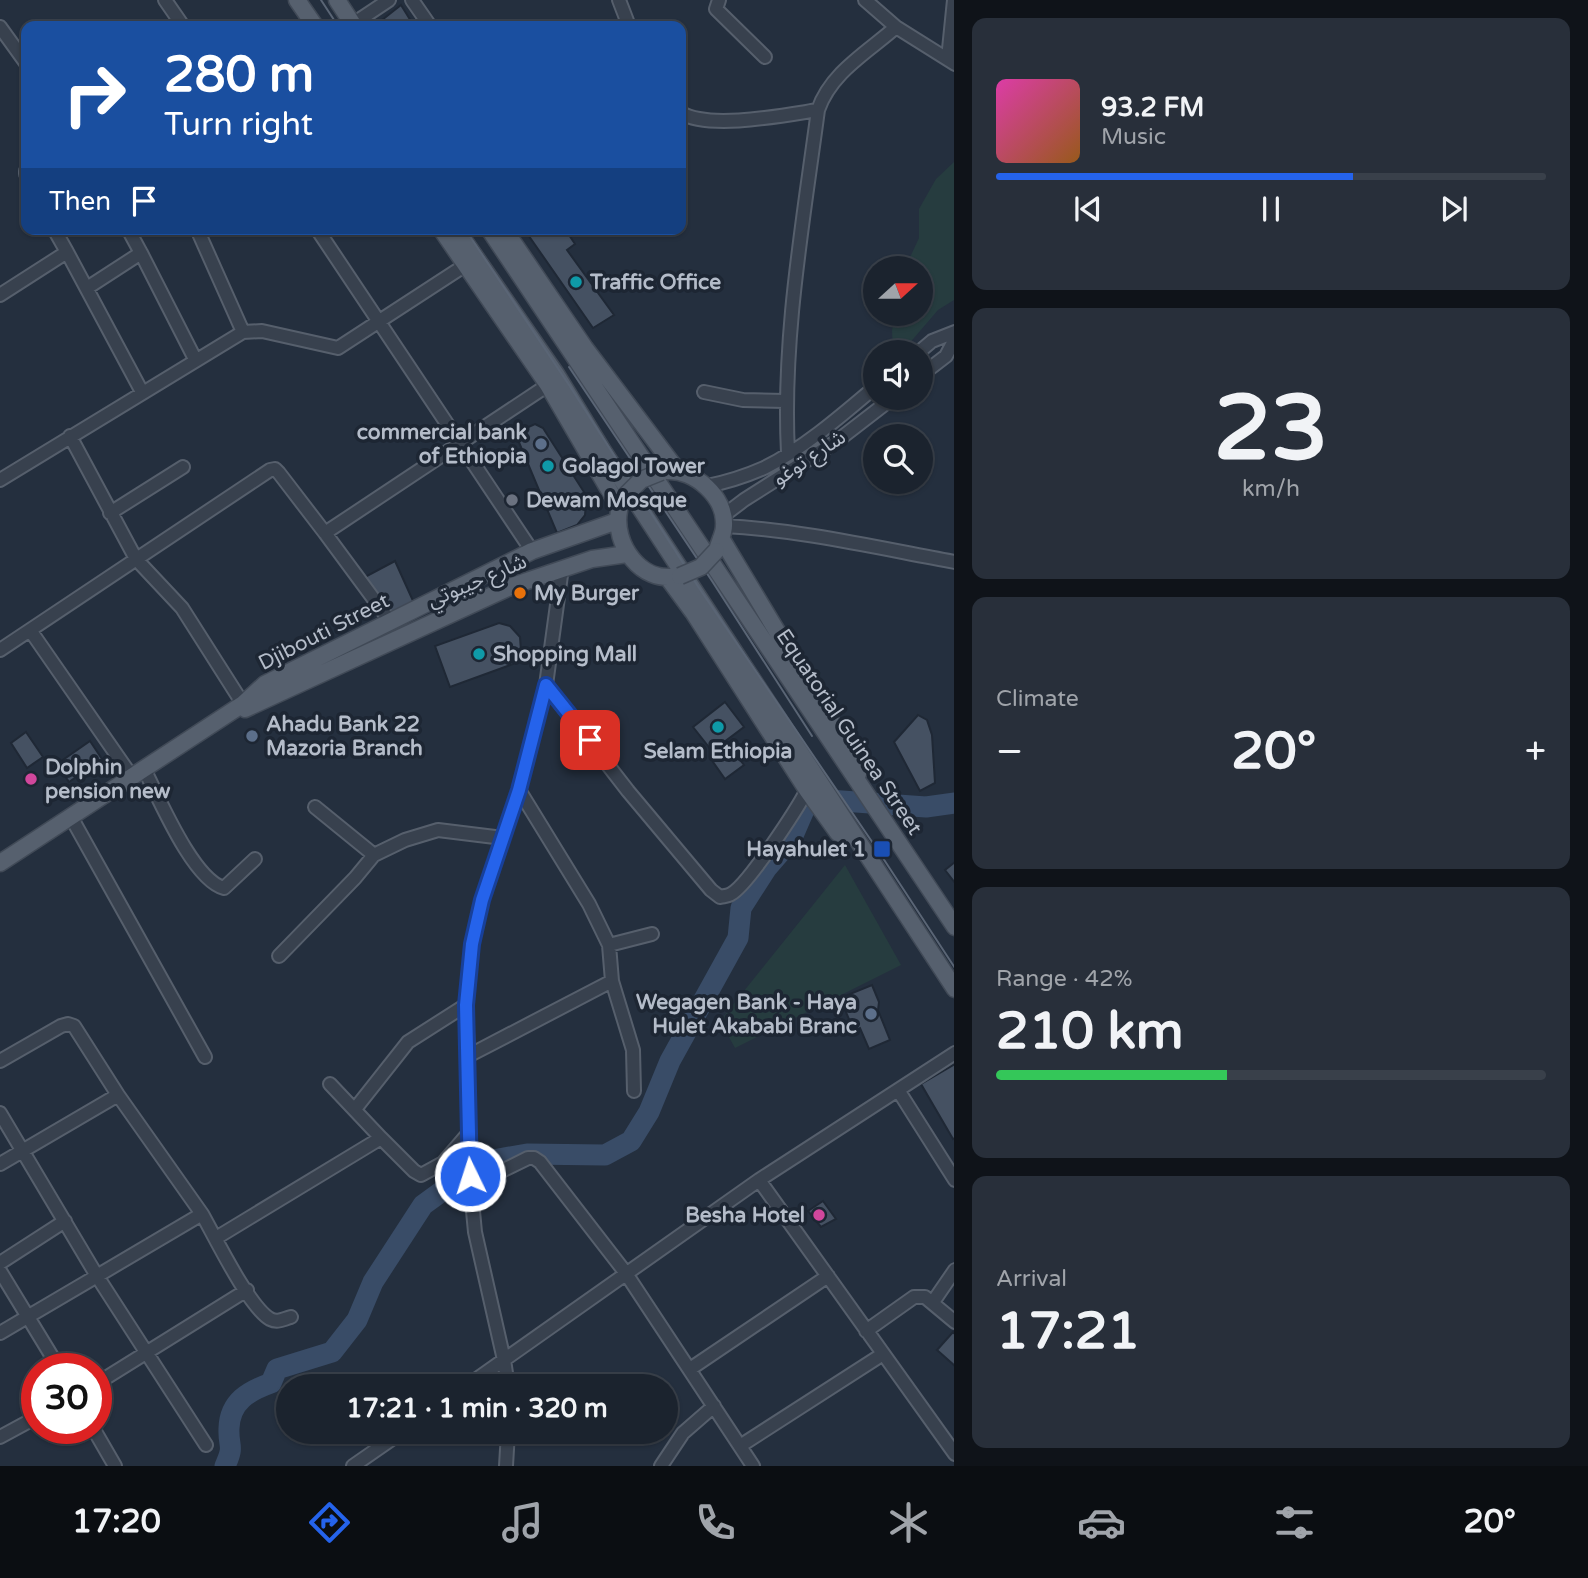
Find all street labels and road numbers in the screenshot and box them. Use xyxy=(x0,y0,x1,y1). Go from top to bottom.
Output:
street label: شارع توغو xyxy=(768,424,852,493)
street label: شارع جيبوتي xyxy=(424,549,532,616)
street label: Djibouti Street xyxy=(254,588,394,676)
street label: Equatorial Guinea Street xyxy=(771,624,927,840)

